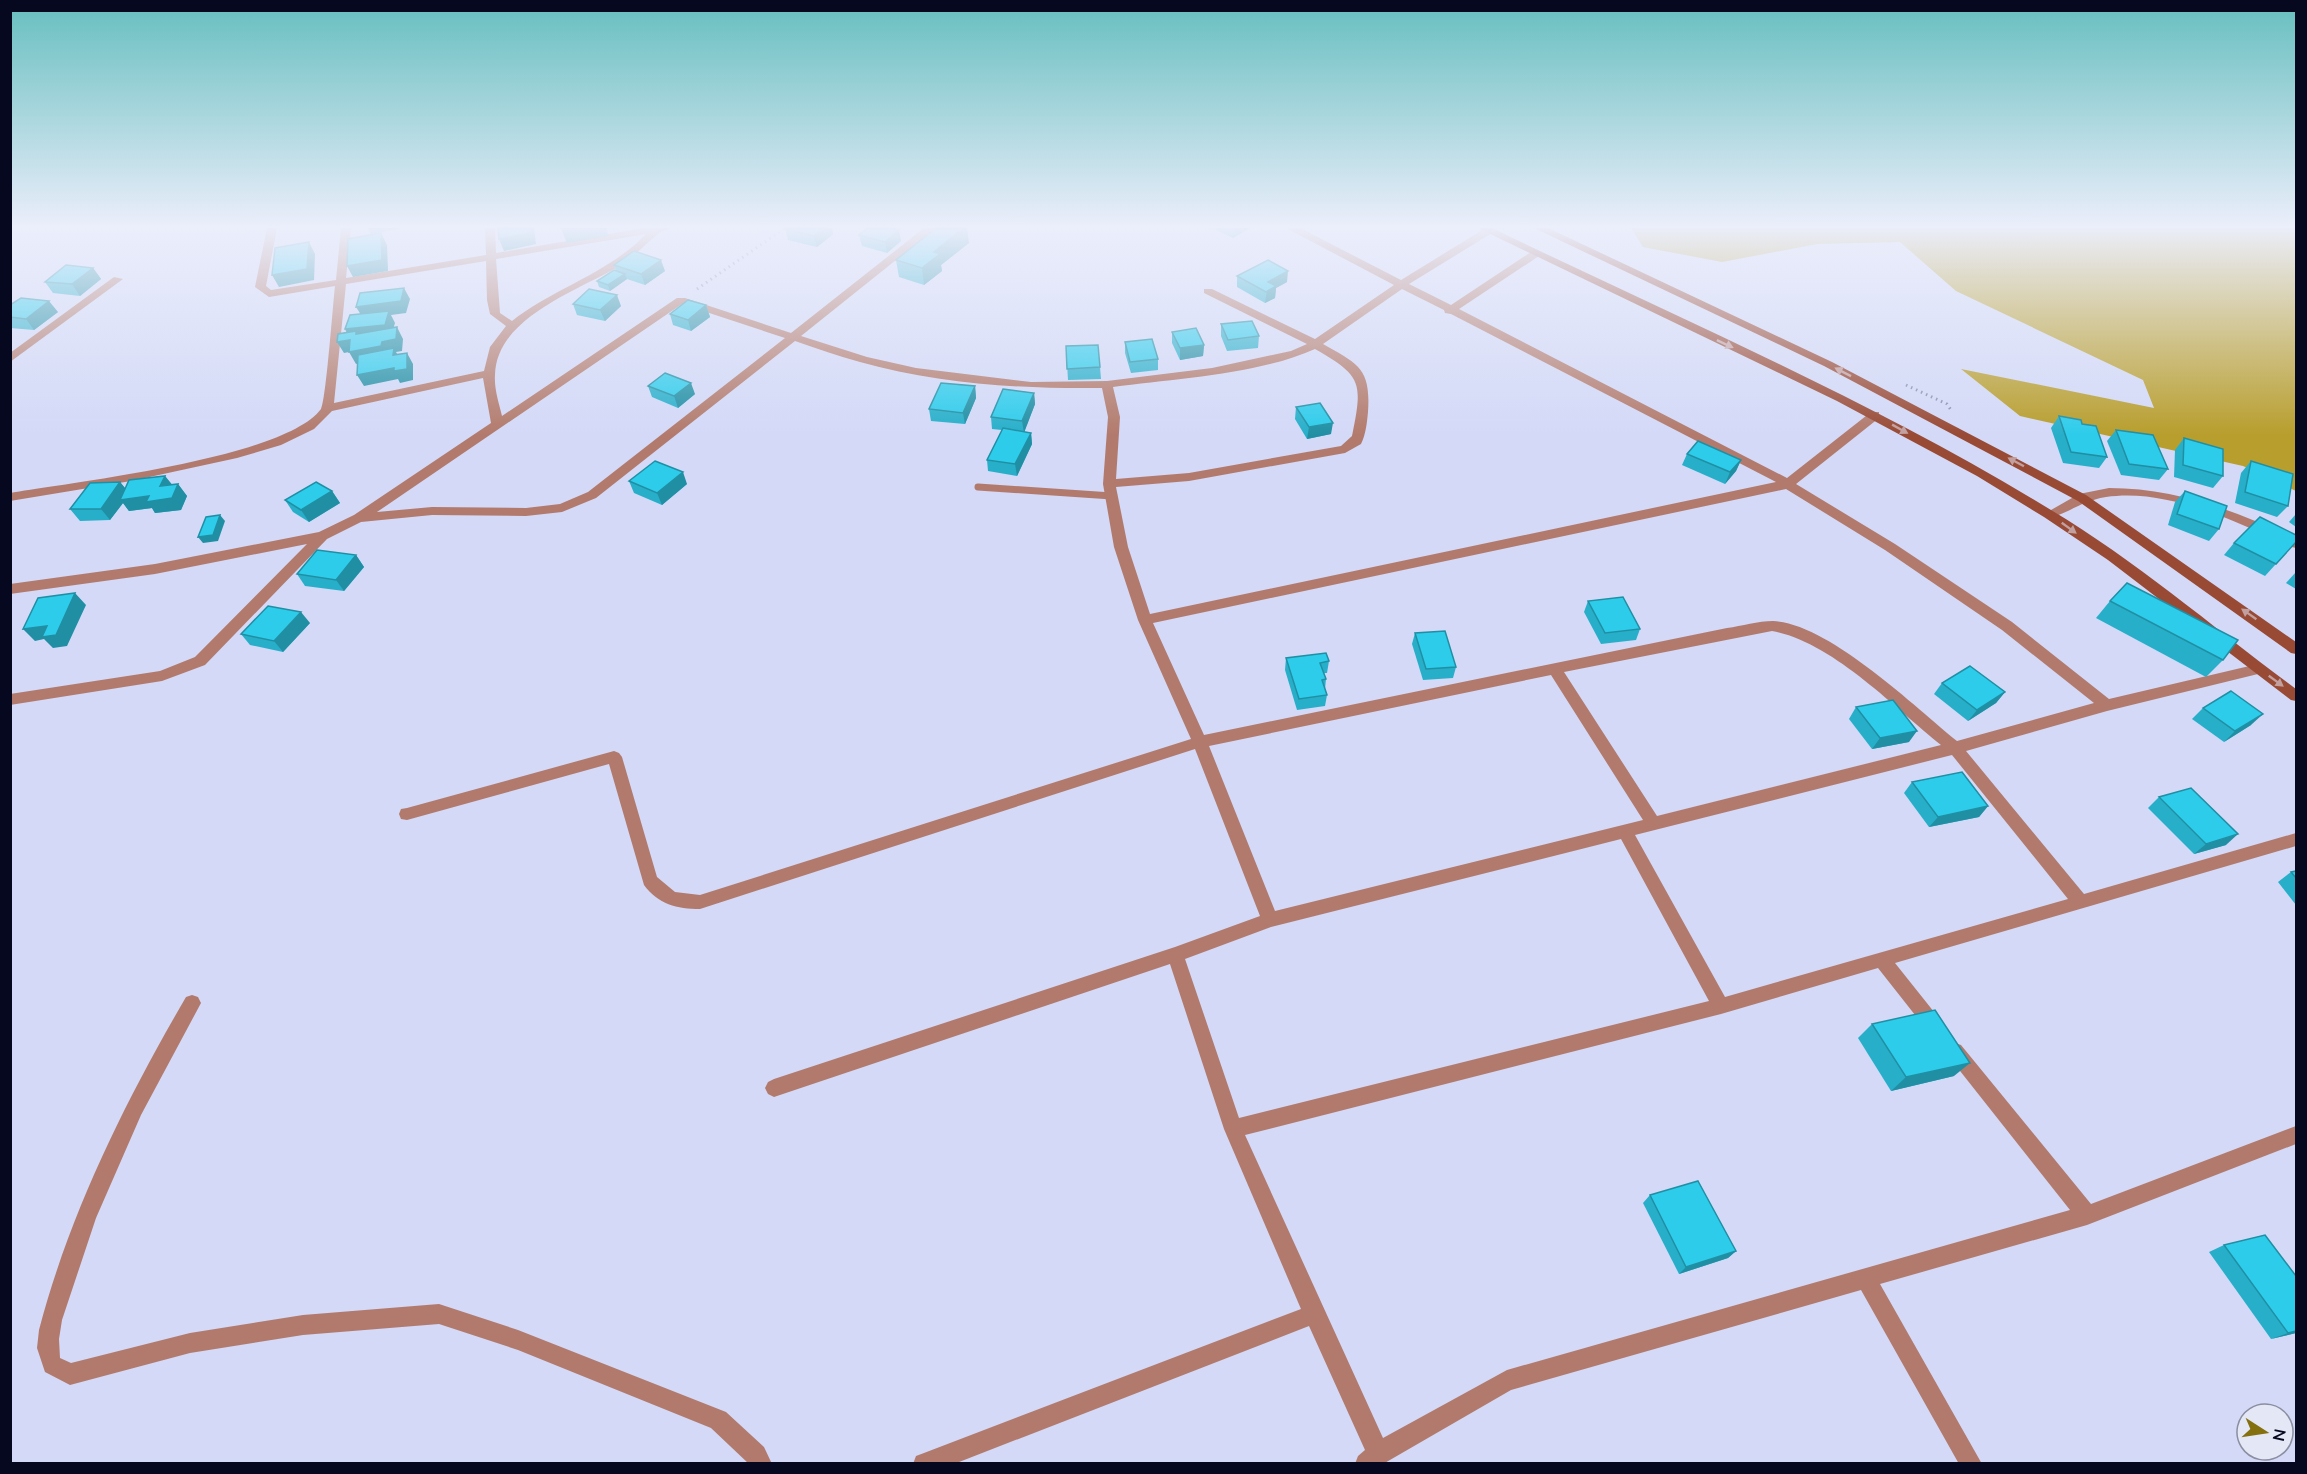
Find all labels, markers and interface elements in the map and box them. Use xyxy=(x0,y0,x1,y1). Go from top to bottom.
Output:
one-way arrow xyxy=(1717,339,1734,348)
one-way arrow xyxy=(1834,367,1851,377)
one-way arrow xyxy=(1892,424,1909,434)
one-way arrow xyxy=(2007,457,2024,467)
one-way arrow xyxy=(2061,521,2076,533)
one-way arrow xyxy=(2242,608,2258,620)
one-way arrow xyxy=(2267,675,2283,687)
north arrow xyxy=(2235,1402,2295,1462)
text: N xyxy=(2269,1427,2291,1443)

